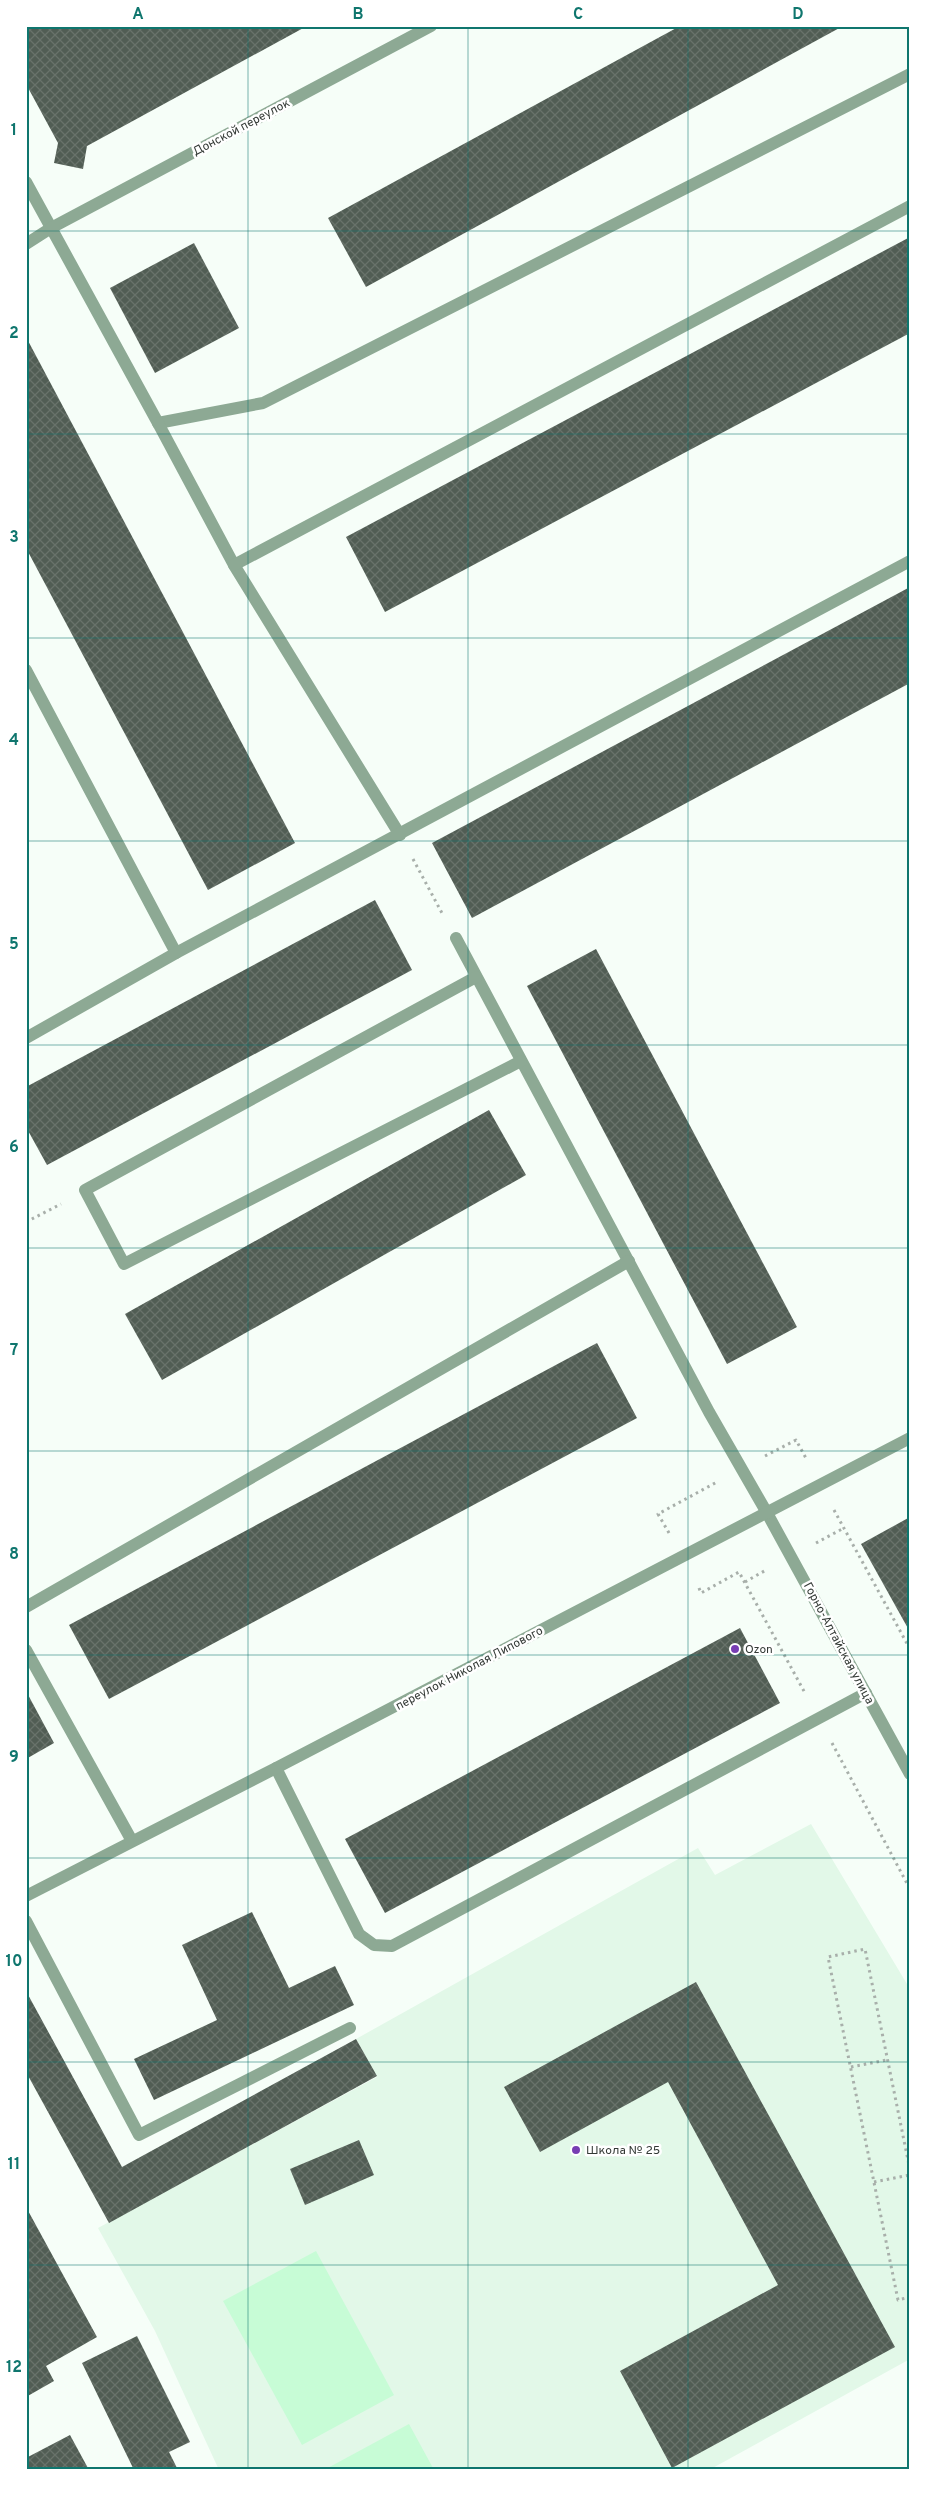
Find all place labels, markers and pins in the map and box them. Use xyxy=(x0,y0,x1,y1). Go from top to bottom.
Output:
place label: Ozon xyxy=(745,1642,773,1658)
marker: Ozon xyxy=(729,1643,741,1655)
place label: Школа № 25 xyxy=(586,2143,660,2159)
marker: Школа № 25 xyxy=(570,2144,582,2156)

